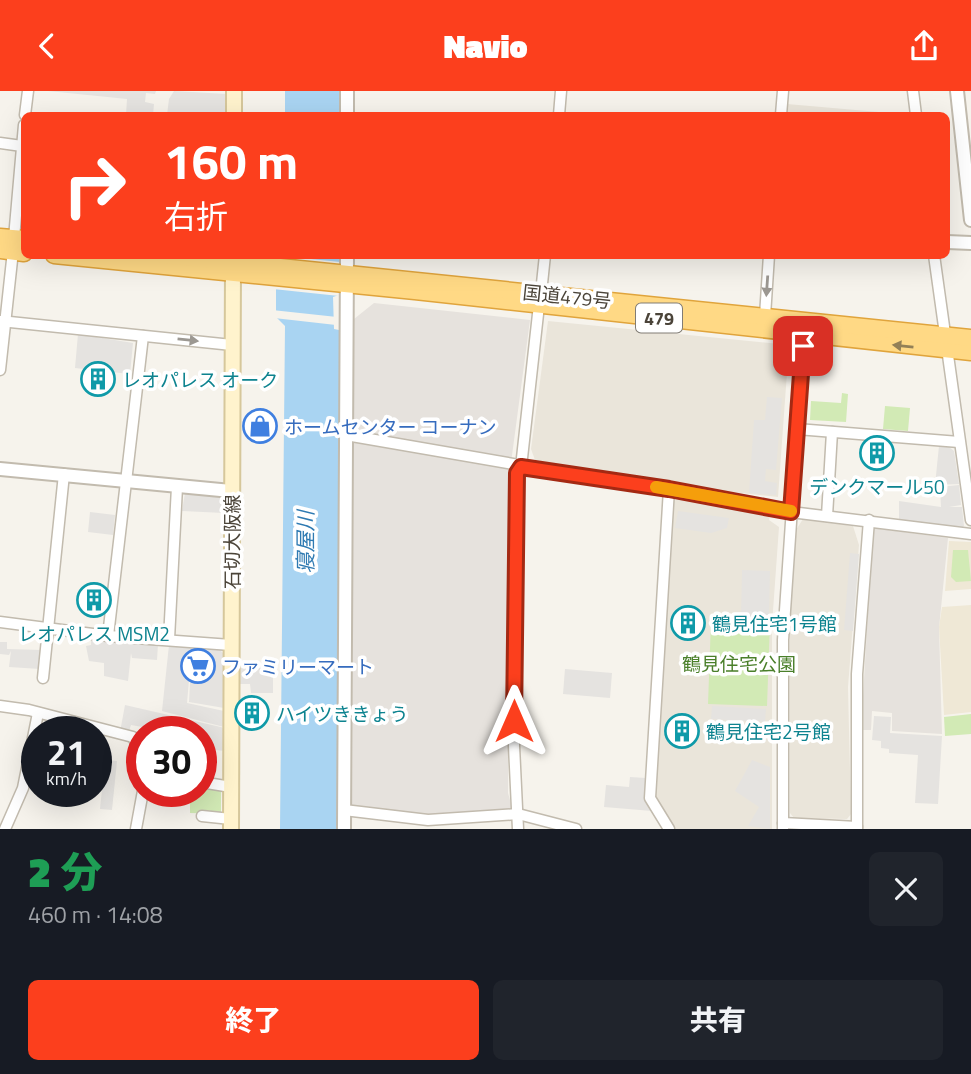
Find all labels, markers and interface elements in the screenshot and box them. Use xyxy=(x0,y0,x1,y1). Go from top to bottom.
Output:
text: Navio xyxy=(444,22,527,70)
icon: back xyxy=(28,27,66,65)
icon: share xyxy=(905,27,943,65)
text: 160 m xyxy=(164,123,298,198)
icon: right xyxy=(49,140,140,231)
text: 右折 xyxy=(164,192,228,240)
one-way arrow xyxy=(761,275,772,297)
street label: 国道479号 xyxy=(521,277,613,315)
road number: 479 xyxy=(636,303,682,333)
pin xyxy=(773,316,833,376)
icon: arrive xyxy=(784,327,822,365)
one-way arrow xyxy=(177,335,199,346)
one-way arrow xyxy=(892,340,914,351)
building icon: レオパレス オーク xyxy=(79,360,117,398)
place label: レオパレス オーク xyxy=(122,365,278,394)
shop icon: ホームセンター コーナン xyxy=(241,407,279,445)
place label: ホームセンター コーナン xyxy=(284,412,497,441)
building icon: デンクマール50 xyxy=(858,434,896,472)
place label: デンクマール50 xyxy=(809,472,945,501)
street label: 石切大阪線 xyxy=(217,494,246,590)
water label: 寝屋川 xyxy=(289,509,321,574)
building icon: レオパレス MSM2 xyxy=(75,581,113,619)
building icon: 鶴見住宅1号館 xyxy=(669,604,707,642)
place label: 鶴見住宅1号館 xyxy=(712,609,837,638)
place label: レオパレス MSM2 xyxy=(18,619,170,648)
supermarket icon: ファミリーマート xyxy=(179,647,217,685)
park label: 鶴見住宅公園 xyxy=(682,649,796,678)
place label: ファミリーマート xyxy=(222,652,374,681)
position arrow xyxy=(477,684,551,758)
building icon: ハイツききょう xyxy=(233,694,271,732)
place label: ハイツききょう xyxy=(276,699,409,728)
building icon: 鶴見住宅2号館 xyxy=(663,712,701,750)
speed limit sign: 30 xyxy=(126,716,217,807)
place label: 鶴見住宅2号館 xyxy=(706,717,831,746)
text: 21 xyxy=(47,725,86,779)
text: km/h xyxy=(46,765,87,792)
text: 2 分 xyxy=(28,839,102,903)
button: close xyxy=(869,852,943,926)
text: 460 m · 14:08 xyxy=(28,897,163,932)
button: 終了 xyxy=(28,980,479,1060)
button: 共有 xyxy=(493,980,943,1060)

